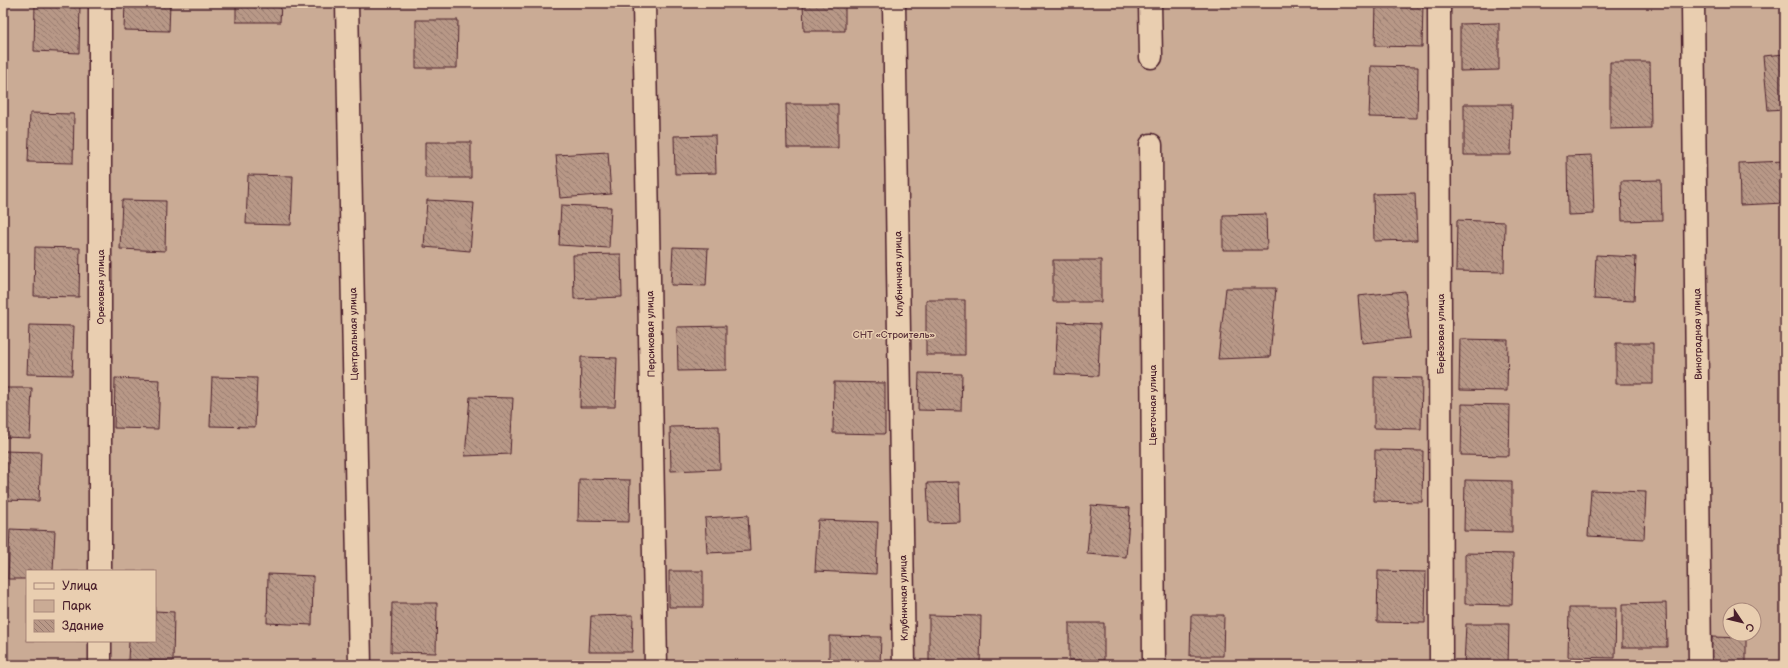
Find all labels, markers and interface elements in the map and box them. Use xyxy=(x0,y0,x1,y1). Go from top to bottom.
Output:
street label: Клубничная улица xyxy=(892,231,906,317)
street label: Ореховая улица xyxy=(95,249,107,325)
street label: Центральная улица xyxy=(347,287,361,381)
street label: Виноградная улица xyxy=(1691,288,1705,380)
street label: Персиковая улица xyxy=(644,290,658,377)
street label: Берёзовая улица xyxy=(1435,294,1447,374)
park label: СНТ «Строитель» xyxy=(853,329,936,341)
street label: Цветочная улица xyxy=(1147,365,1159,445)
street label: Клубничная улица xyxy=(897,555,911,641)
legend xyxy=(26,570,156,642)
text: Улица xyxy=(62,579,98,594)
text: Парк xyxy=(62,599,92,614)
north arrow xyxy=(1722,602,1762,642)
text: Здание xyxy=(62,619,104,634)
text: С xyxy=(1742,621,1757,635)

